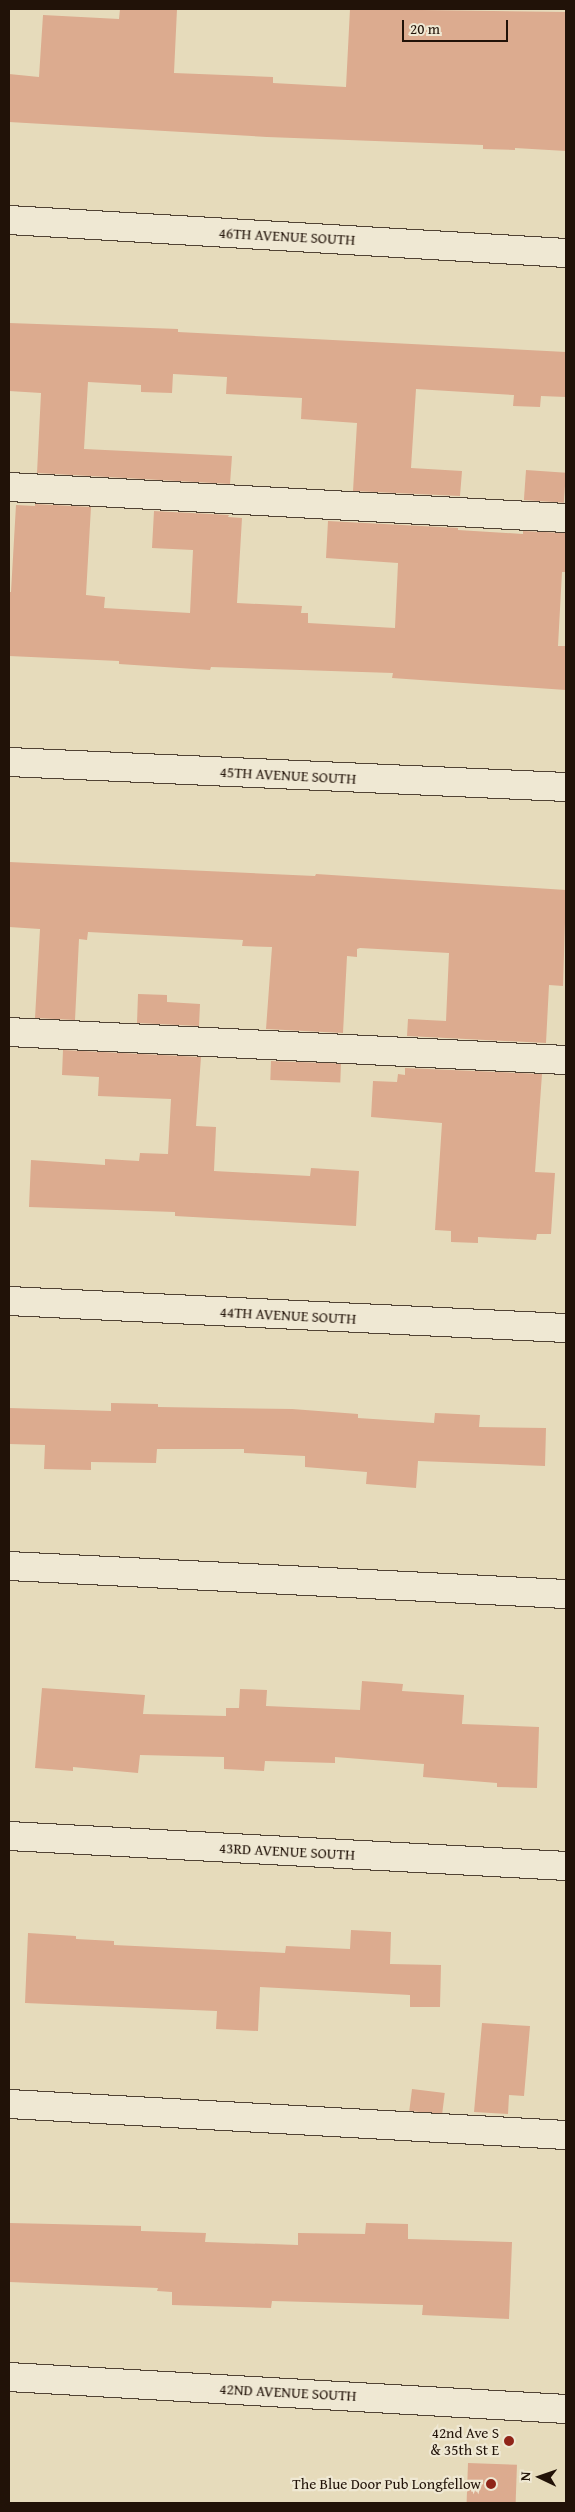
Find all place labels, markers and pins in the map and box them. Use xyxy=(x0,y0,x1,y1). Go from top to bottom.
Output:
place label: 42nd Ave S & 35th St E xyxy=(431,2423,499,2458)
marker: 42nd Ave S & 35th St E xyxy=(503,2435,515,2447)
place label: The Blue Door Pub Longfellow xyxy=(292,2475,481,2493)
marker: The Blue Door Pub Longfellow xyxy=(485,2478,497,2490)

